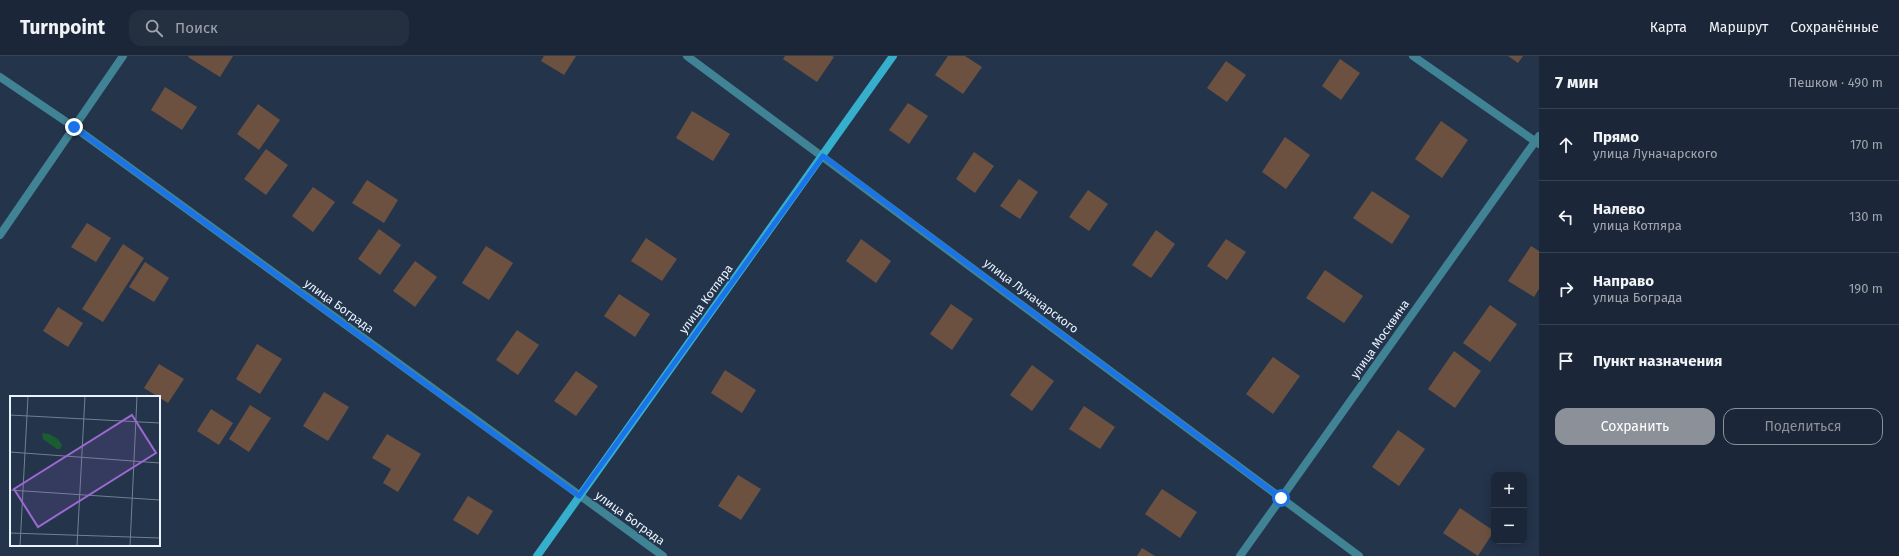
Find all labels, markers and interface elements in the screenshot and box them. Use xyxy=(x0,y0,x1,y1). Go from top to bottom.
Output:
search box xyxy=(129,10,409,46)
text: Turnpoint xyxy=(20,16,105,39)
icon: search xyxy=(143,17,165,39)
text: Поиск xyxy=(175,19,218,37)
text: Карта xyxy=(1650,19,1687,36)
text: Маршрут xyxy=(1709,19,1768,36)
text: Сохранённые xyxy=(1790,19,1879,36)
text: 7 мин xyxy=(1555,72,1598,93)
text: Пешком · 490 m xyxy=(1789,75,1883,90)
route end xyxy=(65,118,83,136)
text: Прямо xyxy=(1593,128,1639,146)
icon: ahead xyxy=(1555,134,1577,156)
text: 170 m xyxy=(1850,137,1883,152)
text: улица Луначарского xyxy=(1593,146,1718,161)
text: Налево xyxy=(1593,200,1645,218)
icon: left xyxy=(1555,206,1577,228)
text: 130 m xyxy=(1849,209,1883,224)
text: улица Котляра xyxy=(1593,218,1682,233)
street label: улица Луначарского xyxy=(981,256,1081,336)
street label: улица Котляра xyxy=(676,262,736,336)
text: Направо xyxy=(1593,272,1654,290)
street label: улица Бограда xyxy=(302,276,376,336)
icon: right xyxy=(1555,278,1577,300)
text: 190 m xyxy=(1849,281,1883,296)
text: улица Бограда xyxy=(1593,290,1682,305)
street label: улица Москвина xyxy=(1348,297,1412,381)
icon: arrive xyxy=(1555,350,1577,372)
text: Пункт назначения xyxy=(1593,352,1722,370)
inset map xyxy=(10,396,160,546)
button: Сохранить xyxy=(1555,408,1715,445)
button: Поделиться xyxy=(1723,408,1883,445)
map controls xyxy=(1491,472,1527,544)
button: + xyxy=(1491,472,1527,508)
street label: улица Бограда xyxy=(593,488,667,548)
route start xyxy=(1272,489,1290,507)
button: − xyxy=(1491,508,1527,544)

